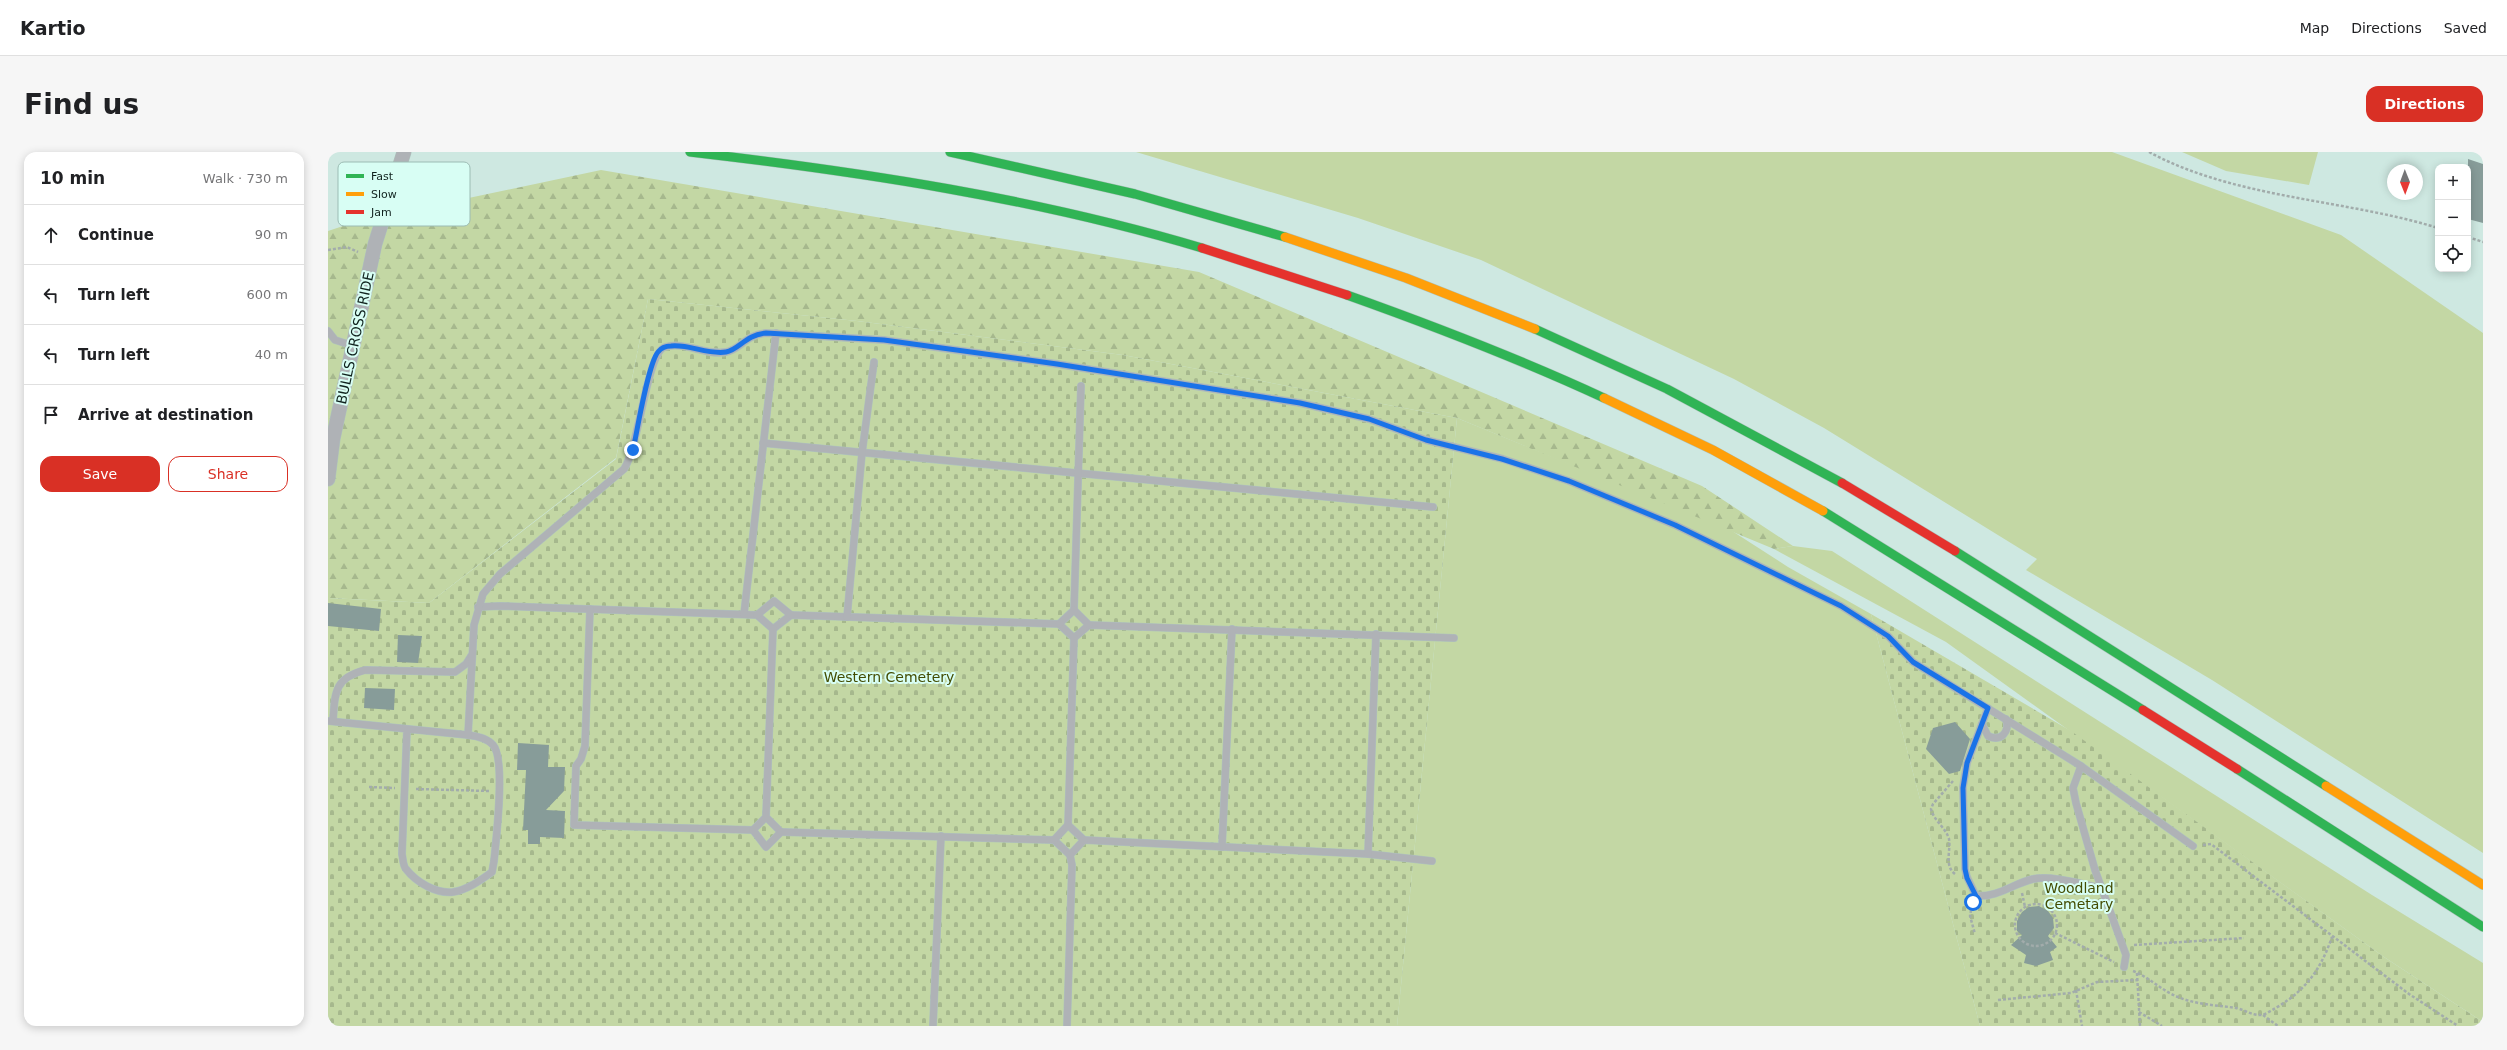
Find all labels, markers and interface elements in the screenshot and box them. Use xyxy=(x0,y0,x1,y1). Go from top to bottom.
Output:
text: Kartio xyxy=(20,17,86,39)
text: Map xyxy=(2300,20,2329,36)
text: Directions xyxy=(2351,20,2422,36)
text: Saved xyxy=(2444,20,2487,36)
button: Directions xyxy=(2366,86,2483,122)
text: Find us xyxy=(24,88,139,121)
legend xyxy=(338,162,470,226)
north arrow xyxy=(2387,164,2423,200)
map controls xyxy=(2435,164,2471,272)
button: + xyxy=(2435,164,2471,200)
text: 10 min xyxy=(40,168,105,188)
text: Fast xyxy=(371,170,394,183)
text: Walk · 730 m xyxy=(203,171,288,186)
text: Slow xyxy=(371,188,397,201)
button: − xyxy=(2435,200,2471,236)
text: Jam xyxy=(370,206,392,219)
icon: ahead xyxy=(40,224,62,246)
text: Continue xyxy=(78,226,154,244)
text: 90 m xyxy=(255,227,288,242)
button: locate xyxy=(2435,236,2471,272)
street label: BULLS CROSS RIDE xyxy=(333,270,377,406)
icon: left xyxy=(40,284,62,306)
text: Turn left xyxy=(78,286,150,304)
text: 600 m xyxy=(246,287,288,302)
icon: left xyxy=(40,344,62,366)
text: Turn left xyxy=(78,346,150,364)
text: 40 m xyxy=(255,347,288,362)
icon: arrive xyxy=(40,404,62,426)
text: Arrive at destination xyxy=(78,406,253,424)
route end xyxy=(624,441,642,459)
button: Save xyxy=(40,456,160,492)
button: Share xyxy=(168,456,288,492)
park label: Western Cemetery xyxy=(824,669,954,685)
park label: Woodland Cemetary xyxy=(2044,880,2114,912)
route start xyxy=(1964,893,1982,911)

